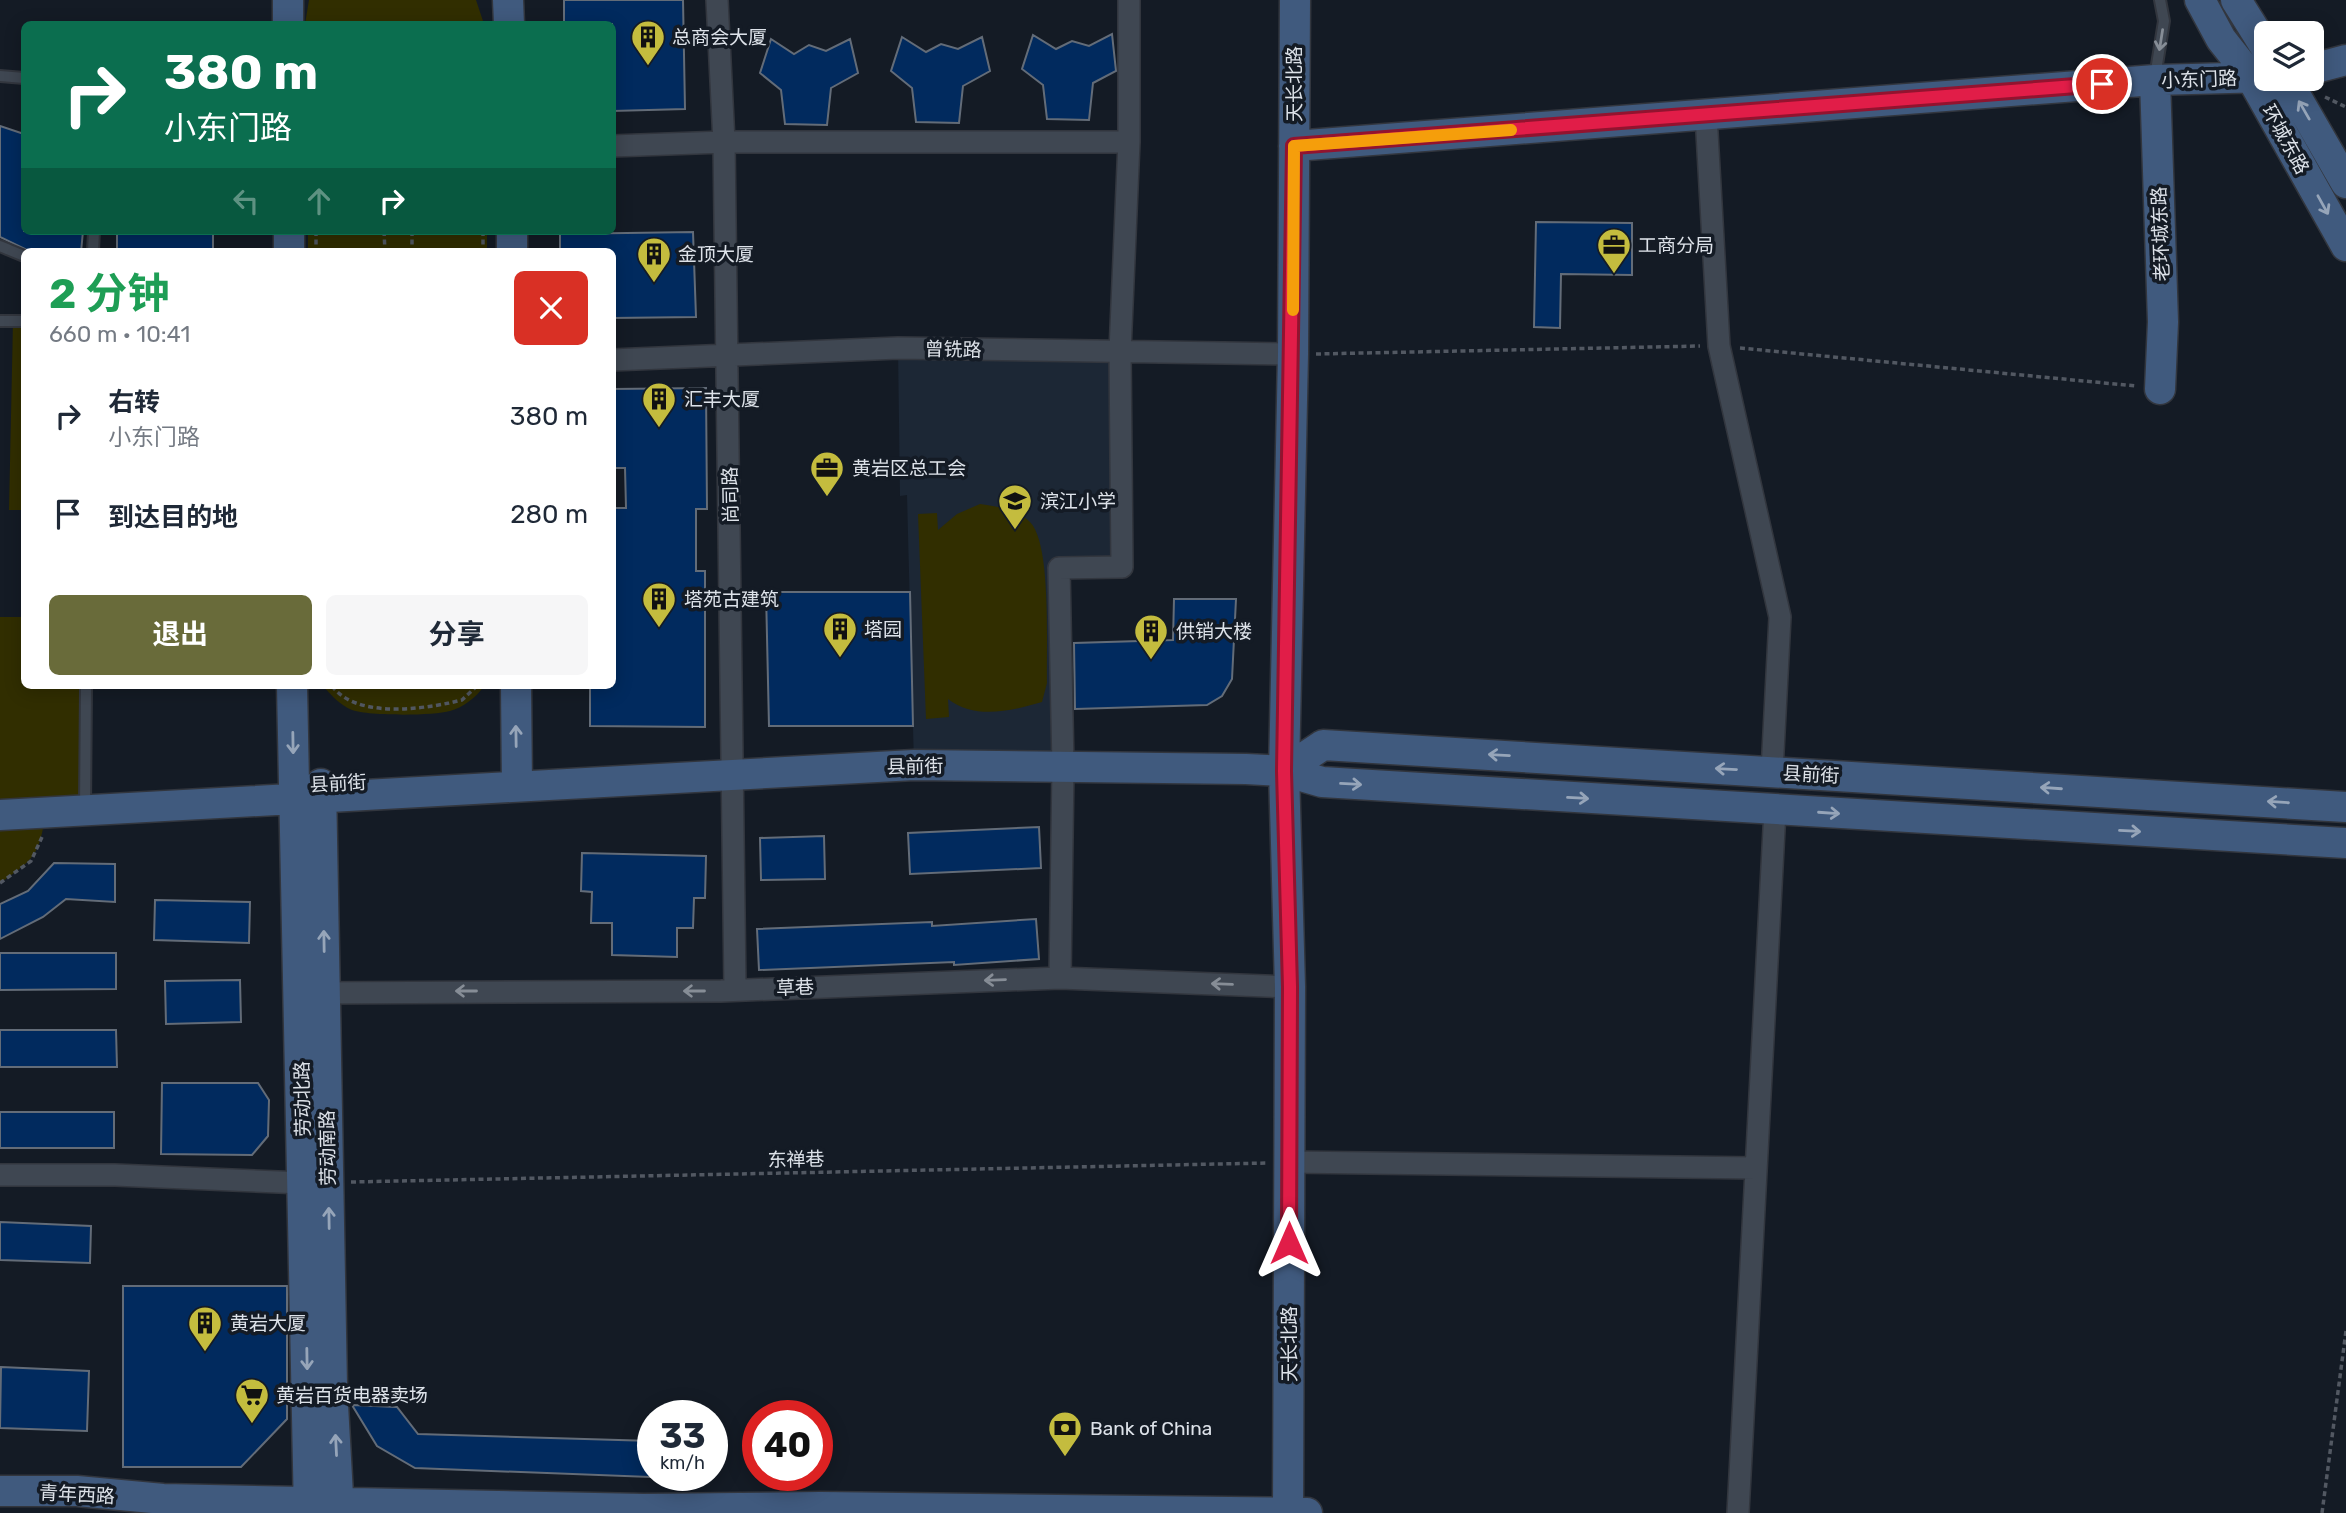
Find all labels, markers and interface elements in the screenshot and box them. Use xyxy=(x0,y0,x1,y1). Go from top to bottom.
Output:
building icon: 总商会大厦 xyxy=(629,18,667,67)
map controls xyxy=(2254,21,2324,91)
button: layers xyxy=(2254,21,2324,91)
place label: 总商会大厦 xyxy=(672,26,767,49)
one-way arrow xyxy=(2154,28,2167,51)
text: 380 m xyxy=(164,43,318,101)
street label: 天长北路 xyxy=(1283,46,1306,122)
icon: right xyxy=(49,49,140,140)
pin xyxy=(2072,54,2132,114)
icon: arrive xyxy=(2083,65,2121,103)
street label: 小东门路 xyxy=(2161,67,2237,92)
street label: 环城东路 xyxy=(2257,100,2314,178)
one-way arrow xyxy=(2297,100,2311,120)
text: 小东门路 xyxy=(164,109,292,147)
icon: left xyxy=(227,182,265,220)
icon: ahead xyxy=(300,182,338,220)
icon: right xyxy=(373,182,411,220)
street label: 老环城东路 xyxy=(2147,186,2174,282)
one-way arrow xyxy=(2317,194,2330,215)
office icon: 工商分局 xyxy=(1595,226,1633,275)
place label: 工商分局 xyxy=(1638,234,1714,257)
building icon: 金顶大厦 xyxy=(635,235,673,284)
place label: 金顶大厦 xyxy=(678,243,754,266)
text: 2 分钟 xyxy=(49,269,169,319)
button: close xyxy=(514,271,588,345)
text: 660 m · 10:41 xyxy=(49,320,190,348)
street label: 曾铣路 xyxy=(924,338,982,361)
building icon: 汇丰大厦 xyxy=(640,380,678,429)
text: 右转 xyxy=(108,387,160,418)
place label: 汇丰大厦 xyxy=(684,388,760,411)
icon: right xyxy=(49,397,87,435)
text: 380 m xyxy=(510,401,588,432)
text: 小东门路 xyxy=(108,423,200,451)
office icon: 黄岩区总工会 xyxy=(808,449,846,498)
place label: 黄岩区总工会 xyxy=(852,457,966,480)
street label: 尚司路 xyxy=(719,466,742,524)
school or university icon: 滨江小学 xyxy=(996,482,1034,531)
place label: 滨江小学 xyxy=(1040,490,1116,513)
icon: arrive xyxy=(49,495,87,533)
text: 280 m xyxy=(510,499,588,530)
text: 到达目的地 xyxy=(108,502,238,533)
building icon: 塔苑古建筑 xyxy=(640,580,678,629)
place label: 塔苑古建筑 xyxy=(684,588,779,611)
button: 退出 xyxy=(49,595,312,675)
button: 分享 xyxy=(326,595,588,675)
building icon: 塔园 xyxy=(821,610,859,659)
building icon: 供销大楼 xyxy=(1132,612,1170,661)
place label: 塔园 xyxy=(864,618,902,641)
place label: 供销大楼 xyxy=(1176,620,1252,643)
one-way arrow xyxy=(510,725,523,748)
one-way arrow xyxy=(286,732,300,755)
one-way arrow xyxy=(1488,749,1511,762)
street label: 县前街 xyxy=(886,755,944,778)
one-way arrow xyxy=(1715,762,1738,775)
street label: 县前街 xyxy=(1782,762,1840,787)
street label: 县前街 xyxy=(309,771,367,796)
one-way arrow xyxy=(1339,778,1361,791)
one-way arrow xyxy=(2040,781,2063,794)
one-way arrow xyxy=(1566,792,1588,805)
one-way arrow xyxy=(2267,796,2290,809)
one-way arrow xyxy=(1817,807,1840,820)
one-way arrow xyxy=(2118,825,2141,838)
one-way arrow xyxy=(317,930,330,953)
one-way arrow xyxy=(983,973,1006,986)
street label: 草巷 xyxy=(776,975,814,1000)
one-way arrow xyxy=(1211,978,1234,991)
one-way arrow xyxy=(455,984,478,998)
one-way arrow xyxy=(683,984,706,998)
street label: 劳动北路 xyxy=(290,1061,315,1137)
street label: 劳动南路 xyxy=(315,1110,340,1186)
street label: 东禅巷 xyxy=(767,1148,825,1171)
one-way arrow xyxy=(322,1206,335,1229)
position arrow xyxy=(1252,1206,1326,1280)
building icon: 黄岩大厦 xyxy=(186,1304,224,1353)
street label: 天长北路 xyxy=(1278,1306,1301,1382)
place label: 黄岩大厦 xyxy=(230,1312,306,1335)
one-way arrow xyxy=(300,1347,313,1370)
supermarket icon: 黄岩百货电器卖场 xyxy=(233,1376,271,1425)
place label: 黄岩百货电器卖场 xyxy=(276,1384,428,1407)
speed limit sign: 40 xyxy=(742,1400,833,1491)
bank icon: Bank of China xyxy=(1046,1409,1084,1458)
text: 33 xyxy=(659,1415,706,1457)
place label: Bank of China xyxy=(1090,1417,1212,1440)
one-way arrow xyxy=(329,1434,342,1457)
text: km/h xyxy=(660,1452,705,1474)
street label: 青年西路 xyxy=(38,1481,116,1508)

